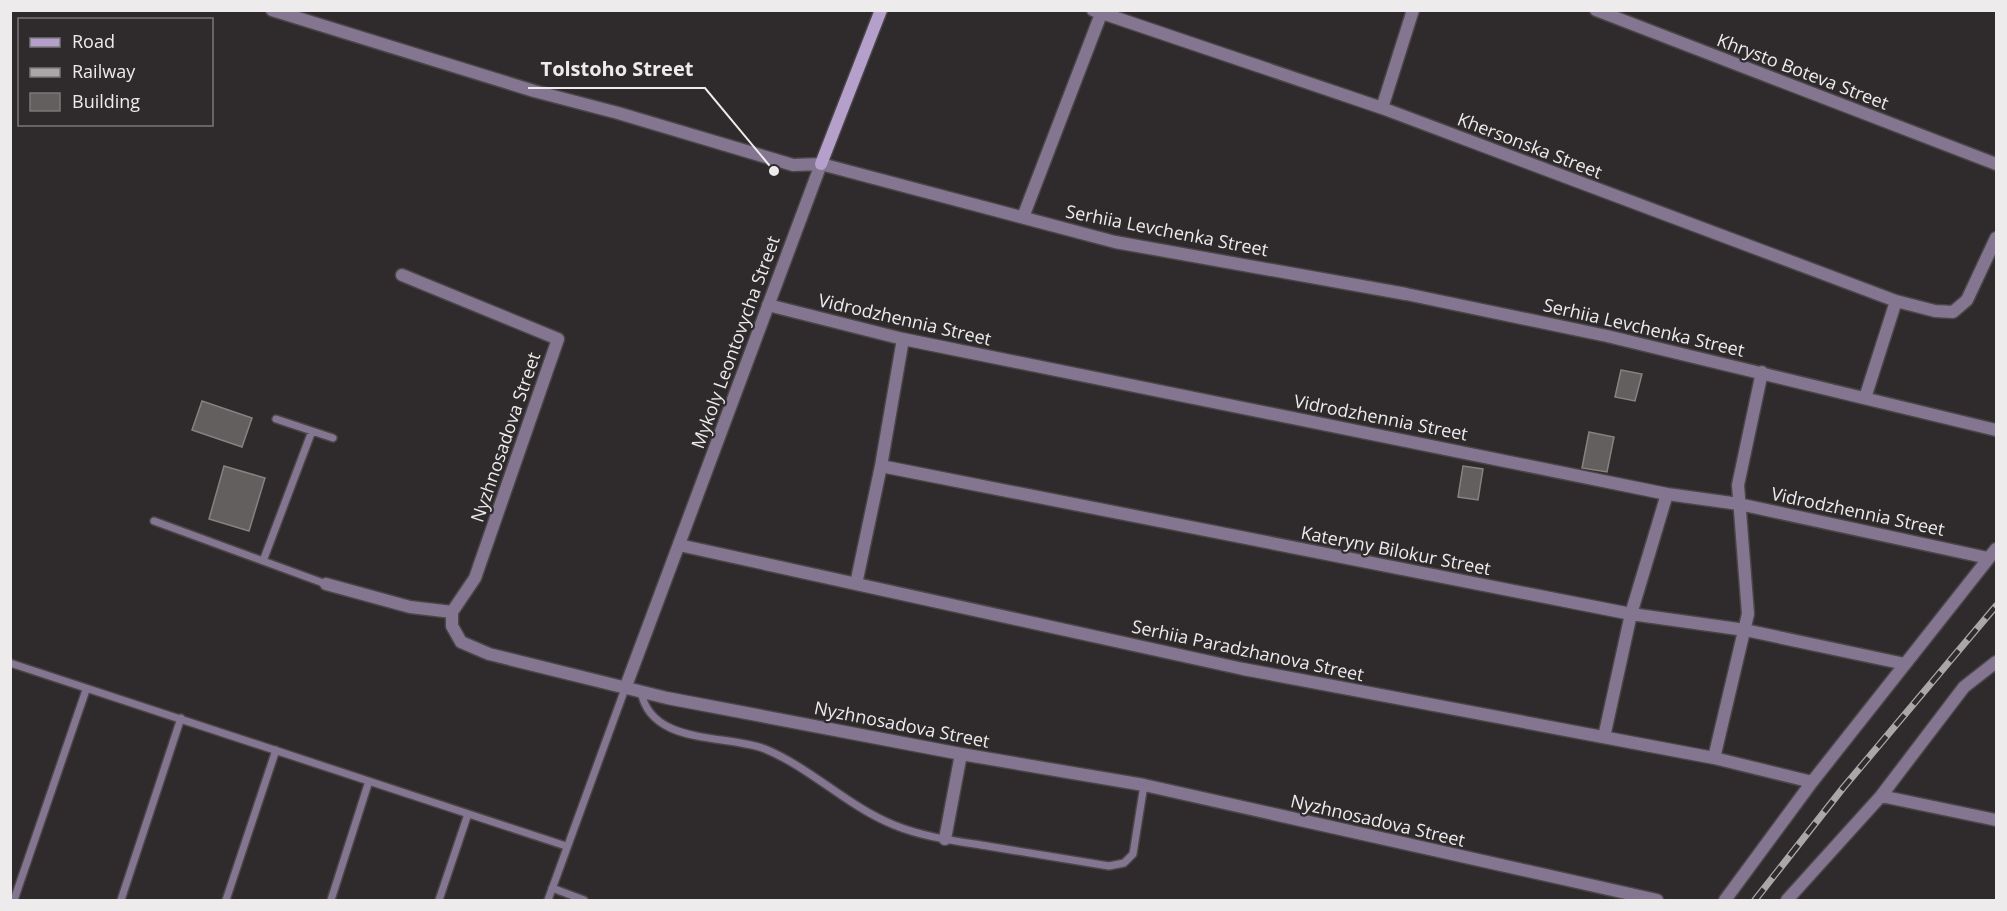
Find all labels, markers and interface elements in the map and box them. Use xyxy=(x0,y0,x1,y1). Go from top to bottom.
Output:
legend xyxy=(18,18,213,126)
street label: Khrysto Boteva Street xyxy=(1714,27,1892,115)
text: Road xyxy=(72,29,115,53)
callout: Tolstoho Street xyxy=(528,50,705,88)
text: Tolstoho Street xyxy=(541,55,694,82)
text: Railway xyxy=(72,59,136,83)
text: Building xyxy=(72,89,140,113)
street label: Khersonska Street xyxy=(1454,106,1606,184)
street label: Serhiia Levchenka Street xyxy=(1064,199,1270,261)
street label: Mykoly Leontovycha Street xyxy=(685,232,785,452)
street label: Vidrodzhennia Street xyxy=(816,287,994,351)
street label: Serhiia Levchenka Street xyxy=(1541,292,1747,362)
street label: Nyzhnosadova Street xyxy=(465,349,545,525)
street label: Vidrodzhennia Street xyxy=(1292,388,1470,446)
street label: Vidrodzhennia Street xyxy=(1769,481,1947,541)
street label: Kateryny Bilokur Street xyxy=(1299,520,1493,580)
street label: Serhiia Paradzhanova Street xyxy=(1130,614,1366,686)
street label: Nyzhnosadova Street xyxy=(812,695,992,753)
street label: Nyzhnosadova Street xyxy=(1288,788,1468,852)

